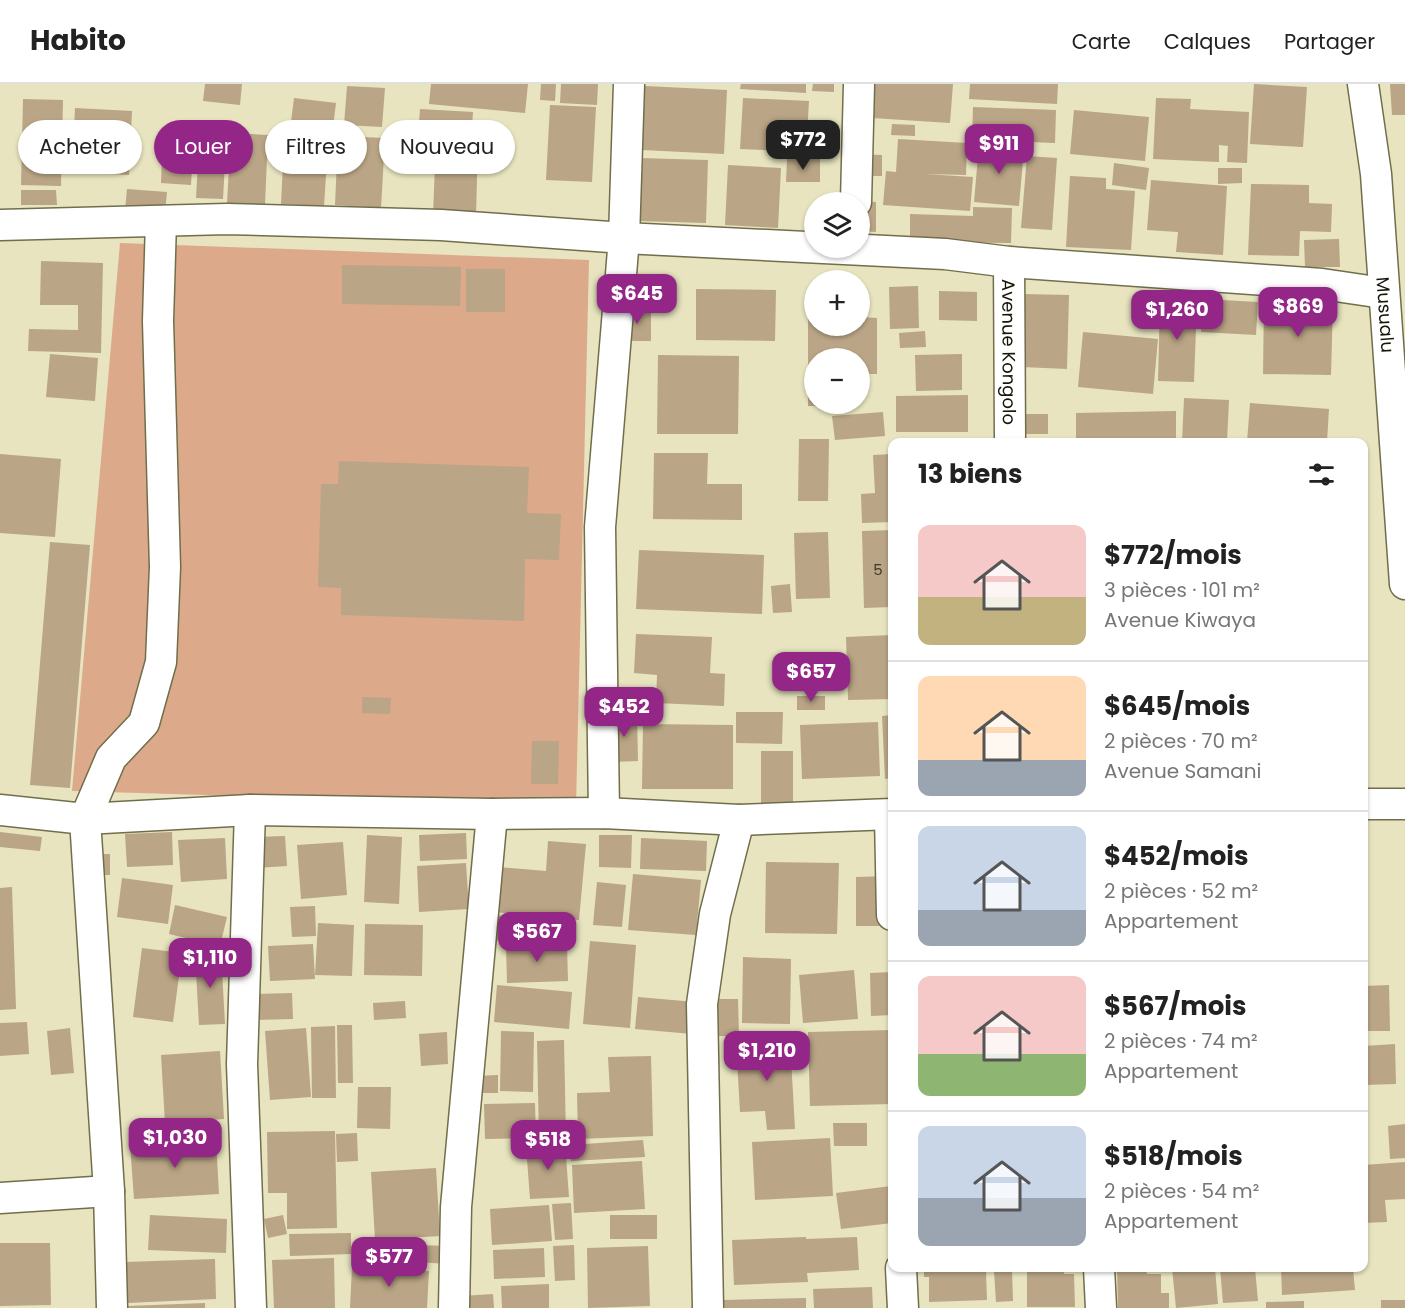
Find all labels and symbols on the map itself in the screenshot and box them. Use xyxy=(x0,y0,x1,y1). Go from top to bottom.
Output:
pin: $772 xyxy=(767,120,839,171)
pin: $911 xyxy=(963,124,1035,175)
pin: $645 xyxy=(601,274,673,325)
street label: Musualu xyxy=(1371,276,1401,354)
street label: Avenue Kongolo xyxy=(997,279,1022,425)
pin: $869 xyxy=(1262,287,1334,338)
pin: $1,260 xyxy=(1128,290,1226,341)
house number: 5 xyxy=(873,559,883,580)
pin: $657 xyxy=(775,652,847,703)
pin: $452 xyxy=(588,687,660,738)
pin: $567 xyxy=(501,912,573,963)
pin: $1,110 xyxy=(161,938,259,989)
pin: $1,210 xyxy=(718,1031,816,1082)
pin: $1,030 xyxy=(126,1118,224,1169)
pin: $518 xyxy=(512,1120,584,1171)
pin: $577 xyxy=(353,1237,425,1288)

